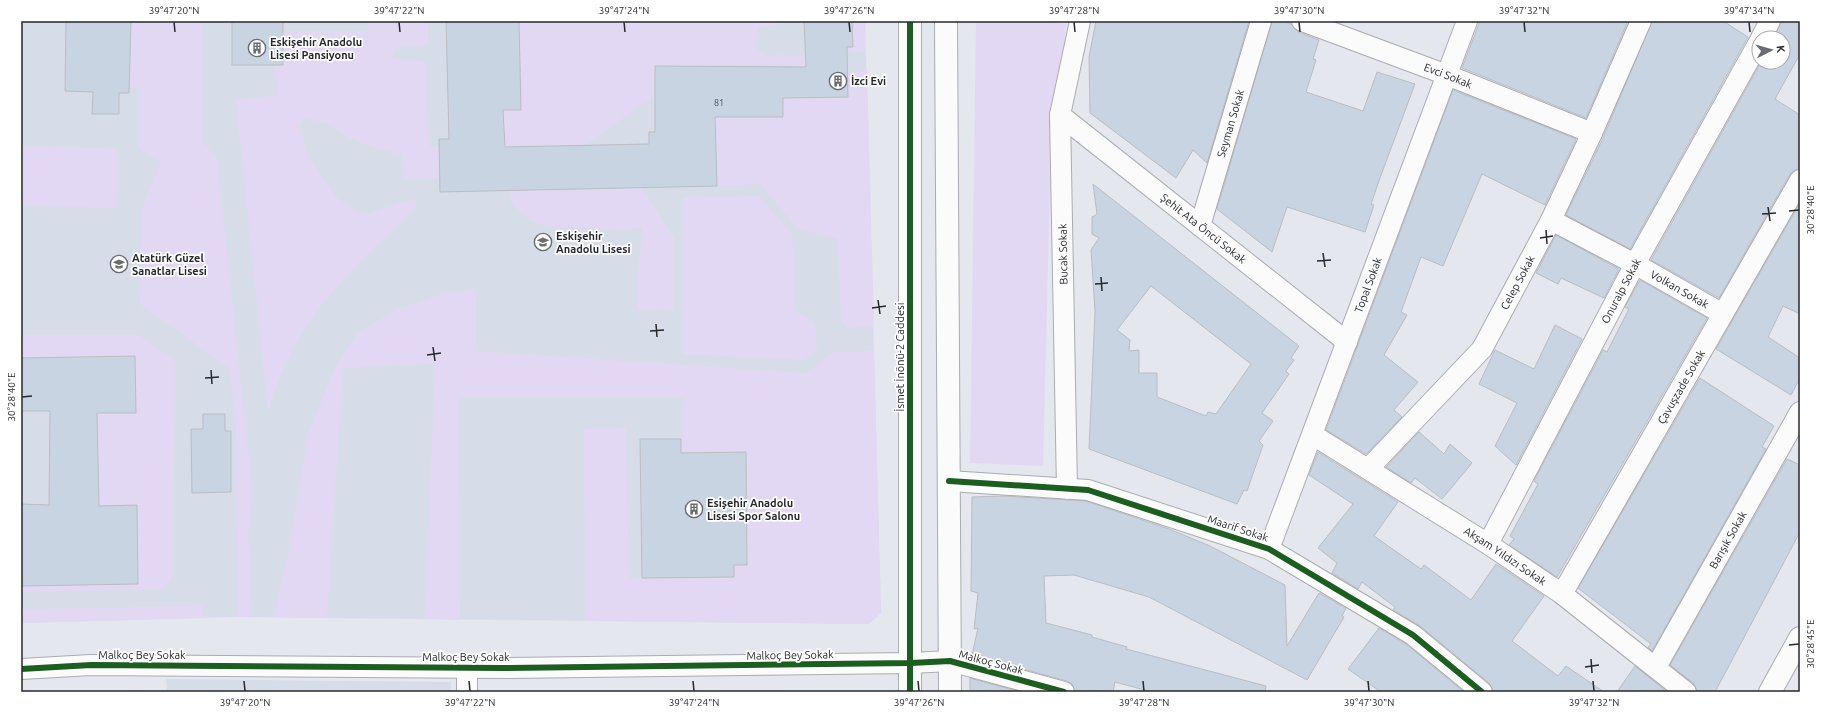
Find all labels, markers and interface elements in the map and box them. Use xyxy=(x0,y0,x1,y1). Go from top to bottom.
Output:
text: 39°47'20"N xyxy=(149,5,199,16)
text: 39°47'22"N xyxy=(374,5,424,16)
text: 39°47'24"N xyxy=(599,5,649,16)
text: 39°47'26"N xyxy=(824,5,874,16)
text: 39°47'28"N xyxy=(1049,5,1099,16)
text: 39°47'30"N xyxy=(1274,5,1324,16)
text: 39°47'32"N xyxy=(1499,5,1549,16)
text: 39°47'34"N xyxy=(1724,5,1774,16)
north arrow xyxy=(1751,30,1791,70)
place label: Eskişehir Anadolu Lisesi Pansiyonu xyxy=(270,36,362,61)
building icon: Eskişehir Anadolu Lisesi Pansiyonu xyxy=(247,38,267,58)
text: K xyxy=(1775,45,1787,54)
street label: Evci Sokak xyxy=(1422,61,1474,91)
building icon: İzci Evi xyxy=(828,71,848,91)
place label: İzci Evi xyxy=(851,75,886,87)
street label: Seyman Sokak xyxy=(1215,88,1246,159)
house number: 81 xyxy=(714,98,724,108)
text: 30°28'40"E xyxy=(1805,185,1816,235)
street label: Şehit Ata Öncü Sokak xyxy=(1159,191,1249,266)
street label: Bucak Sokak xyxy=(1056,223,1070,285)
place label: Eskişehir Anadolu Lisesi xyxy=(556,230,631,255)
school or university icon: Eskişehir Anadolu Lisesi xyxy=(533,232,553,252)
place label: Atatürk Güzel Sanatlar Lisesi xyxy=(132,252,207,277)
street label: Celep Sokak xyxy=(1498,253,1537,312)
school or university icon: Atatürk Güzel Sanatlar Lisesi xyxy=(109,254,129,274)
street label: Topal Sokak xyxy=(1352,255,1384,314)
street label: Onuralp Sokak xyxy=(1599,256,1643,325)
street label: Volkan Sokak xyxy=(1648,268,1711,311)
street label: İsmet İnönü-2 Caddesi xyxy=(894,303,906,411)
street label: Çavuşzade Sokak xyxy=(1655,347,1707,426)
text: 30°28'40"E xyxy=(6,372,17,422)
place label: Esişehir Anadolu Lisesi Spor Salonu xyxy=(707,497,800,522)
building icon: Esişehir Anadolu Lisesi Spor Salonu xyxy=(684,499,704,519)
street label: Barışık Sokak xyxy=(1707,509,1749,571)
street label: Maarif Sokak xyxy=(1206,513,1270,544)
street label: Akşam Yıldızı Sokak xyxy=(1462,525,1549,588)
text: 30°28'45"E xyxy=(1805,619,1816,669)
street label: Malkoç Bey Sokak xyxy=(746,648,834,662)
street label: Malkoç Sokak xyxy=(957,648,1025,677)
street label: Malkoç Bey Sokak xyxy=(98,649,186,661)
street label: Malkoç Bey Sokak xyxy=(422,651,510,663)
text: 39°47'20"N xyxy=(220,697,270,708)
text: 39°47'22"N xyxy=(445,697,495,708)
text: 39°47'24"N xyxy=(669,697,719,708)
text: 39°47'26"N xyxy=(894,697,944,708)
text: 39°47'28"N xyxy=(1119,697,1169,708)
text: 39°47'30"N xyxy=(1344,697,1394,708)
text: 39°47'32"N xyxy=(1569,697,1619,708)

